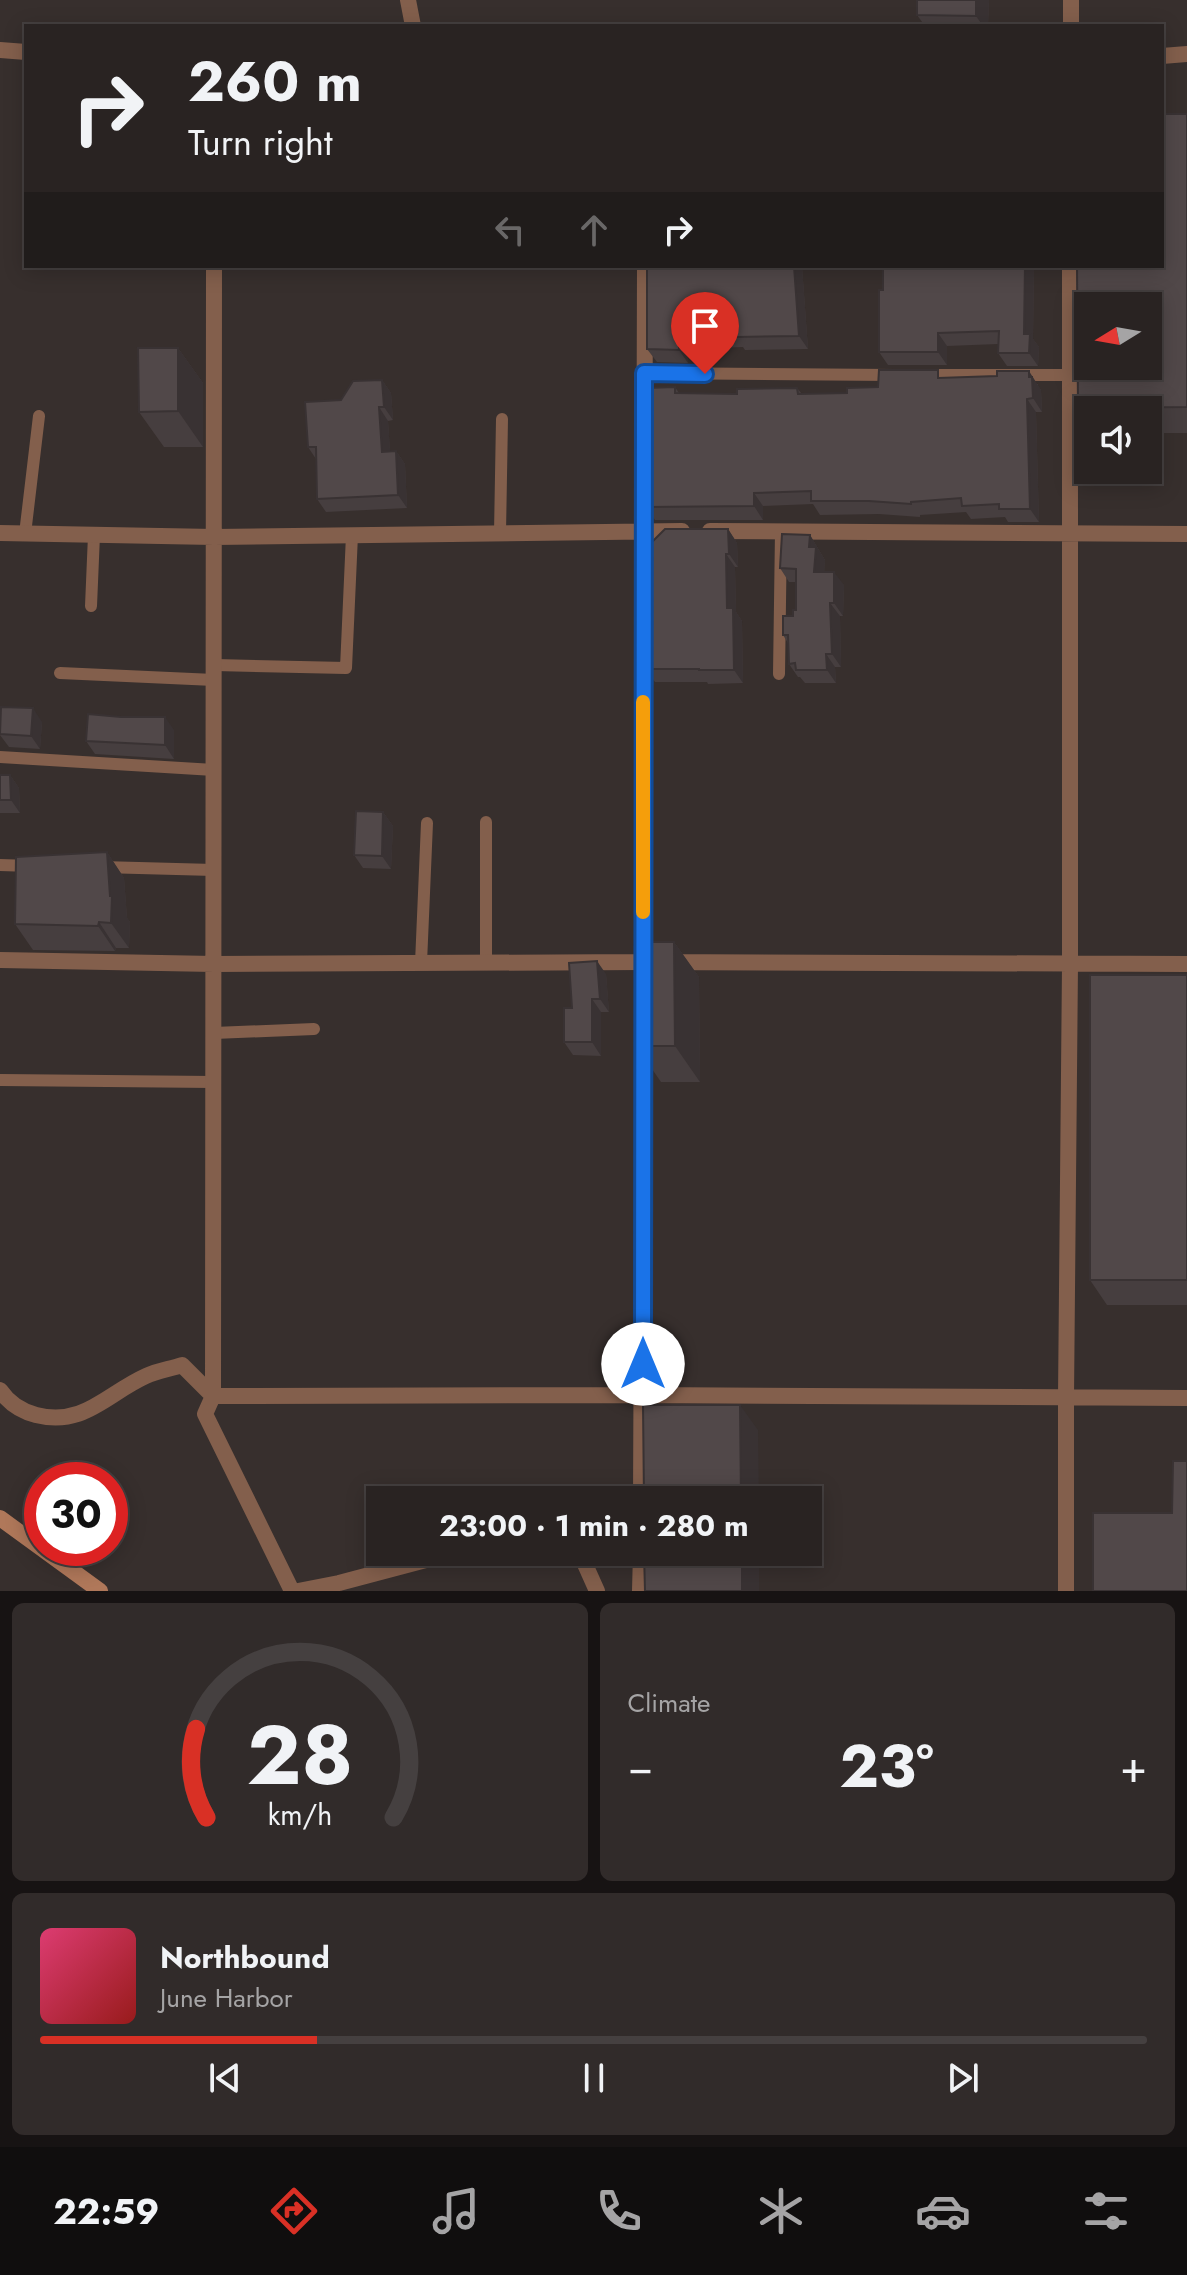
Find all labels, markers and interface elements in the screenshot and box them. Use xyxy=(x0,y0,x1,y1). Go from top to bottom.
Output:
text: 260 m xyxy=(188,41,362,122)
icon: right xyxy=(56,56,160,160)
text: Turn right xyxy=(188,116,333,168)
icon: left xyxy=(488,208,532,252)
icon: ahead xyxy=(572,208,616,252)
icon: right xyxy=(656,208,700,252)
pin xyxy=(671,292,739,374)
north arrow xyxy=(1074,292,1162,380)
map controls xyxy=(1074,292,1162,484)
icon: arrive xyxy=(683,304,727,348)
button: sound xyxy=(1074,396,1162,484)
position arrow xyxy=(601,1322,685,1406)
speed limit sign: 30 xyxy=(24,1462,128,1566)
text: 23:00 · 1 min · 280 m xyxy=(439,1504,749,1547)
text: Climate xyxy=(628,1684,710,1722)
text: 28 xyxy=(246,1695,353,1815)
text: 23° xyxy=(839,1723,934,1810)
text: − xyxy=(628,1735,653,1799)
text: + xyxy=(1120,1735,1147,1799)
text: km/h xyxy=(267,1794,332,1836)
text: Northbound xyxy=(160,1936,330,1979)
text: June Harbor xyxy=(160,1979,293,2017)
icon: previous xyxy=(203,2056,247,2100)
icon: pause xyxy=(572,2056,616,2100)
icon: next xyxy=(941,2056,985,2100)
icon: directions xyxy=(266,2183,322,2239)
icon: music xyxy=(428,2183,484,2239)
icon: phone xyxy=(591,2183,647,2239)
icon: climate xyxy=(753,2183,809,2239)
icon: car xyxy=(915,2183,971,2239)
icon: filters xyxy=(1078,2183,1134,2239)
text: 22:59 xyxy=(53,2185,159,2237)

